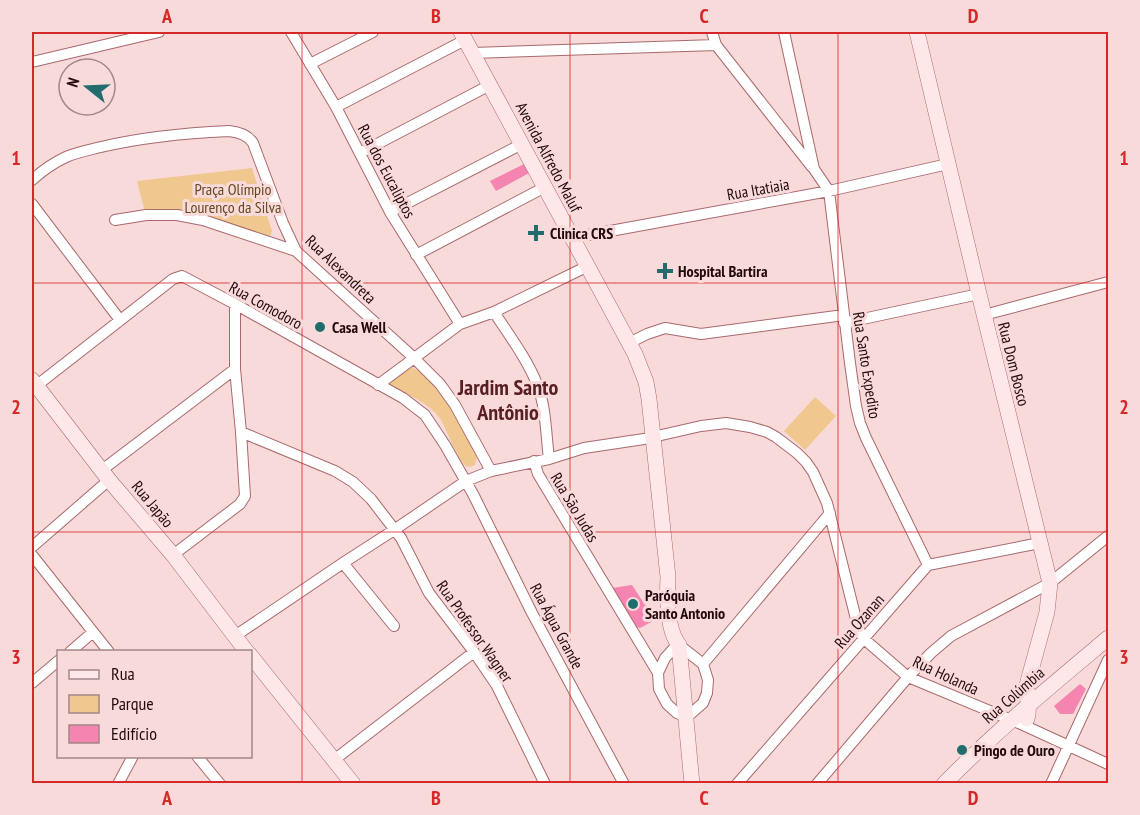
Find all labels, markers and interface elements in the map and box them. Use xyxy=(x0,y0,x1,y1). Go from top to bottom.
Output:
text: A xyxy=(161,3,173,29)
text: B xyxy=(431,3,441,29)
text: C xyxy=(699,3,709,29)
text: D xyxy=(968,3,979,29)
north arrow xyxy=(57,57,117,117)
text: N xyxy=(62,75,84,90)
street label: Avenida Alfredo Maluf xyxy=(512,99,587,216)
street label: Rua dos Eucaliptos xyxy=(354,121,420,221)
text: 1 xyxy=(11,145,21,171)
text: 1 xyxy=(1119,145,1129,171)
street label: Rua Itatiaia xyxy=(725,174,791,204)
park label: Praça Olímpio Lourenço da Silva xyxy=(185,179,281,217)
place label: Clinica CRS xyxy=(550,223,613,243)
marker: Clinica CRS xyxy=(527,224,545,242)
street label: Rua Alexandreta xyxy=(302,230,380,308)
place label: Hospital Bartira xyxy=(678,261,768,281)
marker: Hospital Bartira xyxy=(656,262,674,280)
street label: Rua Comodoro xyxy=(226,277,306,333)
street label: Rua Santo Expedito xyxy=(849,310,885,420)
place label: Casa Well xyxy=(332,317,386,337)
marker: Casa Well xyxy=(313,320,327,334)
street label: Rua Dom Bosco xyxy=(994,320,1034,408)
district label: Jardim Santo Antônio xyxy=(457,373,558,426)
text: 2 xyxy=(11,394,21,420)
text: 2 xyxy=(1119,394,1129,420)
street label: Rua São Judas xyxy=(546,469,604,545)
street label: Rua Japão xyxy=(128,477,178,532)
street label: Rua Professor Wagner xyxy=(432,576,518,686)
street label: Rua Água Grande xyxy=(526,580,588,672)
place label: Paróquia Santo Antonio xyxy=(645,585,725,623)
street label: Rua Ozanan xyxy=(830,590,888,652)
marker: Paróquia Santo Antonio xyxy=(626,597,640,611)
text: 3 xyxy=(11,644,21,670)
text: 3 xyxy=(1119,644,1129,670)
legend xyxy=(57,650,252,758)
street label: Rua Holanda xyxy=(910,651,982,699)
text: Rua xyxy=(111,662,135,685)
street label: Rua Colúmbia xyxy=(978,662,1048,728)
text: Parque xyxy=(111,692,154,715)
text: Edifício xyxy=(111,722,157,745)
place label: Pingo de Ouro xyxy=(974,740,1055,760)
marker: Pingo de Ouro xyxy=(955,743,969,757)
text: A xyxy=(161,785,173,811)
text: B xyxy=(431,785,441,811)
text: C xyxy=(699,785,709,811)
text: D xyxy=(968,785,979,811)

